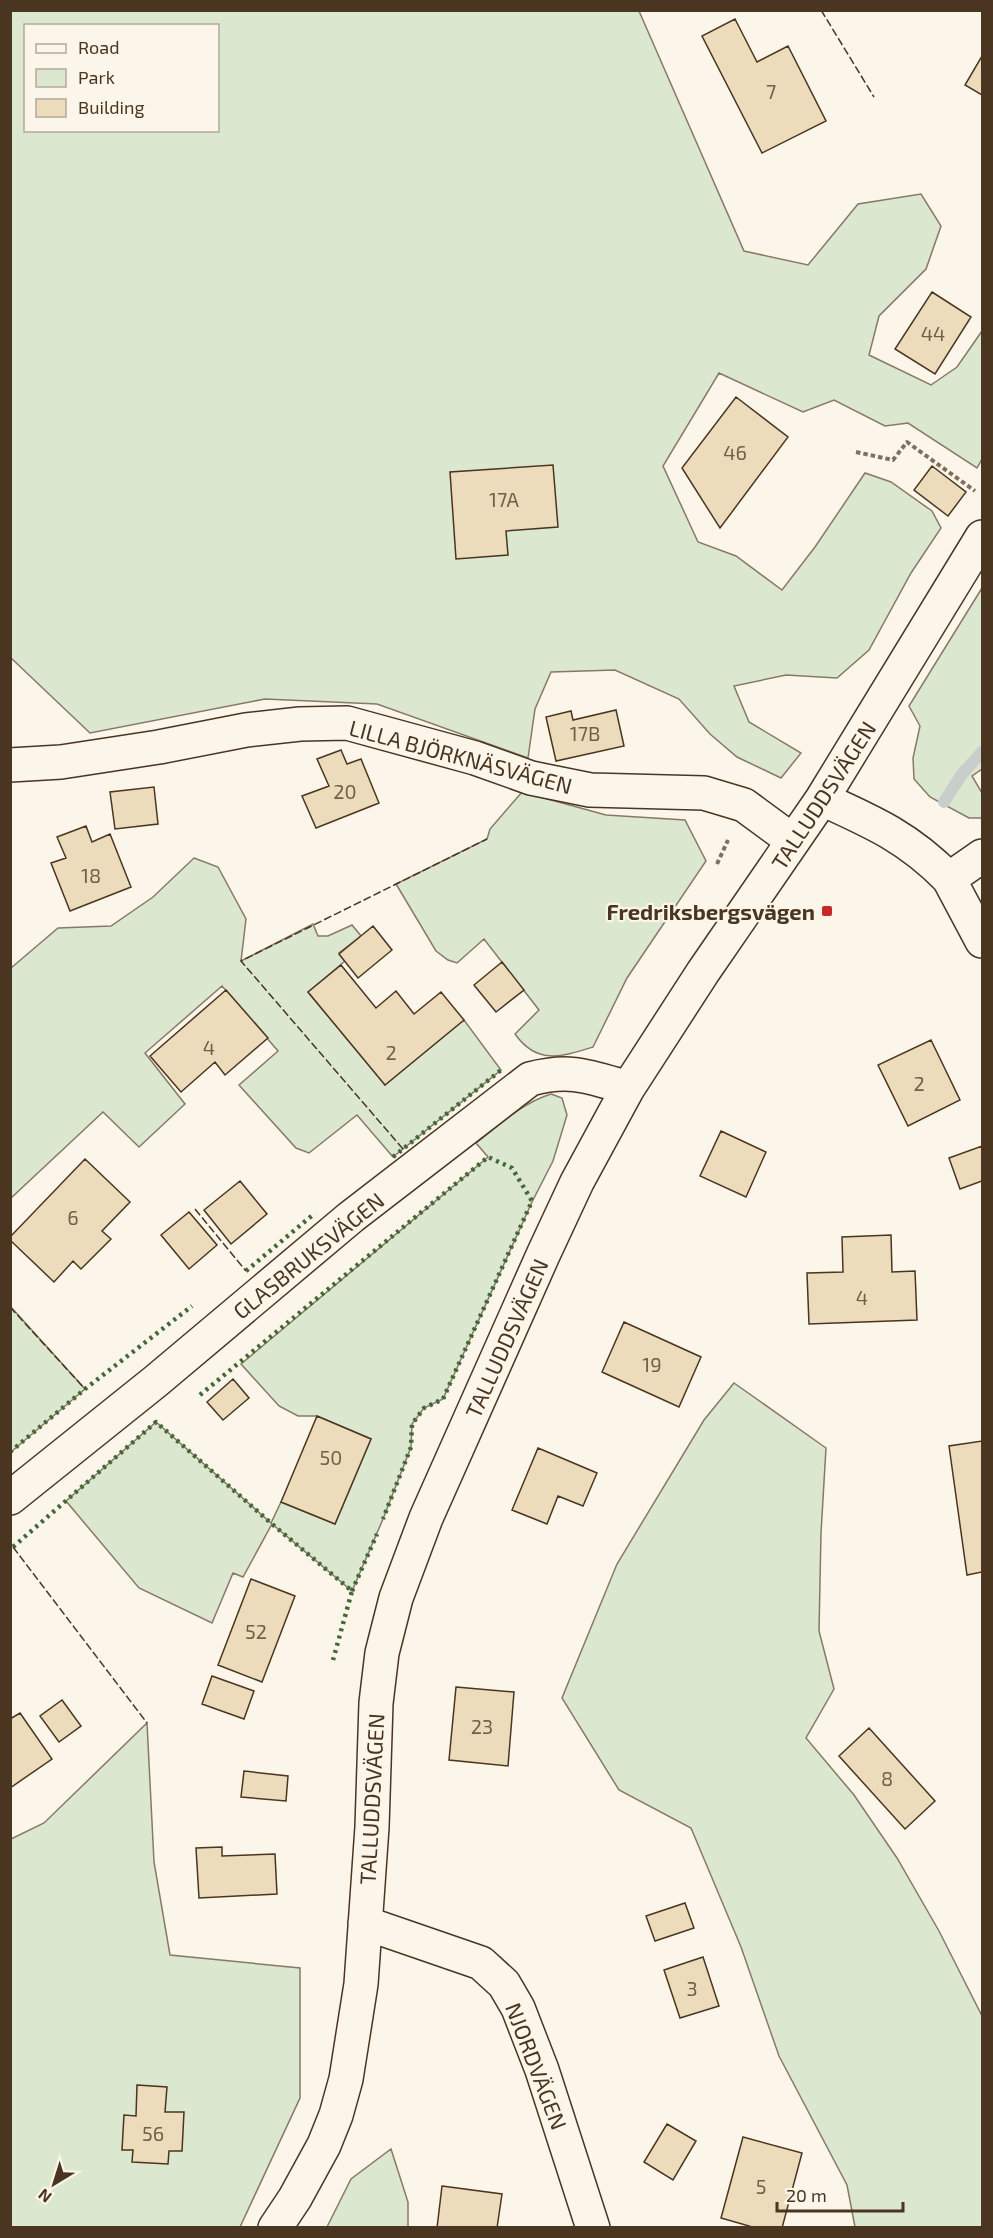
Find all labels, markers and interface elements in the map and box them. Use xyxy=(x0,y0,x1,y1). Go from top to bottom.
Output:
legend xyxy=(24,24,219,132)
text: Road xyxy=(78,36,119,58)
text: Park xyxy=(78,66,115,88)
house number: 7 xyxy=(766,79,776,103)
text: Building xyxy=(78,96,145,118)
house number: 44 xyxy=(921,321,945,345)
house number: 46 xyxy=(723,440,747,464)
house number: 17A xyxy=(489,487,520,511)
street label: LILLA BJÖRKNÄSVÄGEN xyxy=(347,714,575,798)
street label: TALLUDDSVÄGEN xyxy=(765,716,881,874)
house number: 17B xyxy=(570,721,600,745)
house number: 20 xyxy=(333,779,357,803)
house number: 18 xyxy=(81,863,101,887)
place label: Fredriksbergsvägen xyxy=(607,898,815,924)
marker: Fredriksbergsvägen xyxy=(820,904,834,918)
house number: 4 xyxy=(203,1035,215,1059)
house number: 2 xyxy=(385,1040,397,1064)
house number: 2 xyxy=(913,1071,925,1095)
street label: GLASBRUKSVÄGEN xyxy=(227,1186,389,1324)
house number: 6 xyxy=(67,1205,79,1229)
street label: TALLUDDSVÄGEN xyxy=(459,1254,553,1422)
house number: 4 xyxy=(856,1285,868,1309)
house number: 19 xyxy=(642,1352,662,1376)
house number: 50 xyxy=(320,1445,342,1469)
house number: 52 xyxy=(245,1619,267,1643)
street label: TALLUDDSVÄGEN xyxy=(354,1713,388,1885)
house number: 23 xyxy=(471,1714,493,1738)
house number: 8 xyxy=(881,1766,893,1790)
house number: 3 xyxy=(686,1976,698,2000)
street label: NJORDVÄGEN xyxy=(501,1999,573,2133)
house number: 56 xyxy=(142,2121,164,2145)
north arrow xyxy=(24,2154,84,2214)
house number: 5 xyxy=(756,2174,766,2198)
scale bar xyxy=(777,2175,903,2213)
text: 20 m xyxy=(786,2184,827,2206)
text: N xyxy=(34,2185,55,2207)

